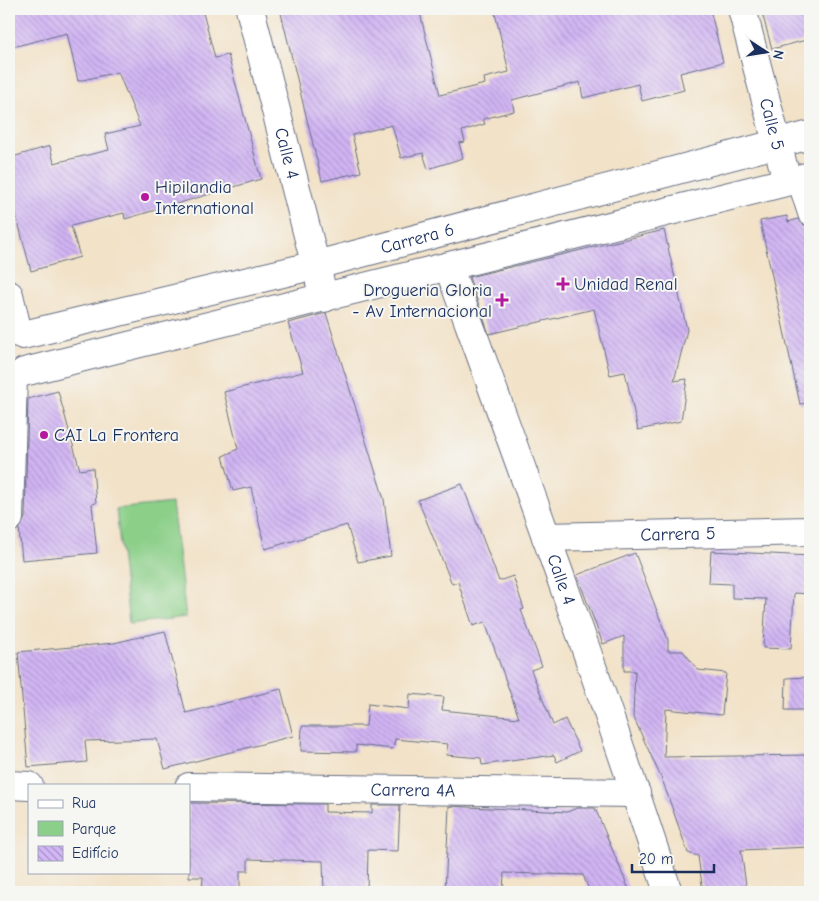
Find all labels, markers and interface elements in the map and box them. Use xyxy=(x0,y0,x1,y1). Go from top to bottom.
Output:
north arrow xyxy=(742,28,792,78)
text: N xyxy=(769,48,787,61)
street label: Calle 5 xyxy=(755,96,789,153)
street label: Calle 4 xyxy=(270,126,303,181)
place label: Hipilandia International xyxy=(155,177,254,219)
marker: Hipilandia International xyxy=(139,191,151,203)
street label: Carrera 6 xyxy=(378,219,456,259)
place label: Unidad Renal xyxy=(574,274,678,295)
marker: Unidad Renal xyxy=(556,277,570,291)
place label: Drogueria Gloria - Av Internacional xyxy=(352,280,492,322)
marker: Drogueria Gloria - Av Internacional xyxy=(496,294,508,306)
place label: CAI La Frontera xyxy=(54,425,179,446)
marker: CAI La Frontera xyxy=(38,429,50,441)
street label: Carrera 5 xyxy=(640,523,716,546)
street label: Calle 4 xyxy=(542,551,579,608)
street label: Carrera 4A xyxy=(371,779,455,802)
legend xyxy=(28,784,190,874)
text: Rua xyxy=(72,794,96,812)
text: Parque xyxy=(72,820,117,838)
scale bar xyxy=(632,841,714,873)
text: Edifício xyxy=(72,844,119,862)
text: 20 m xyxy=(639,850,673,868)

